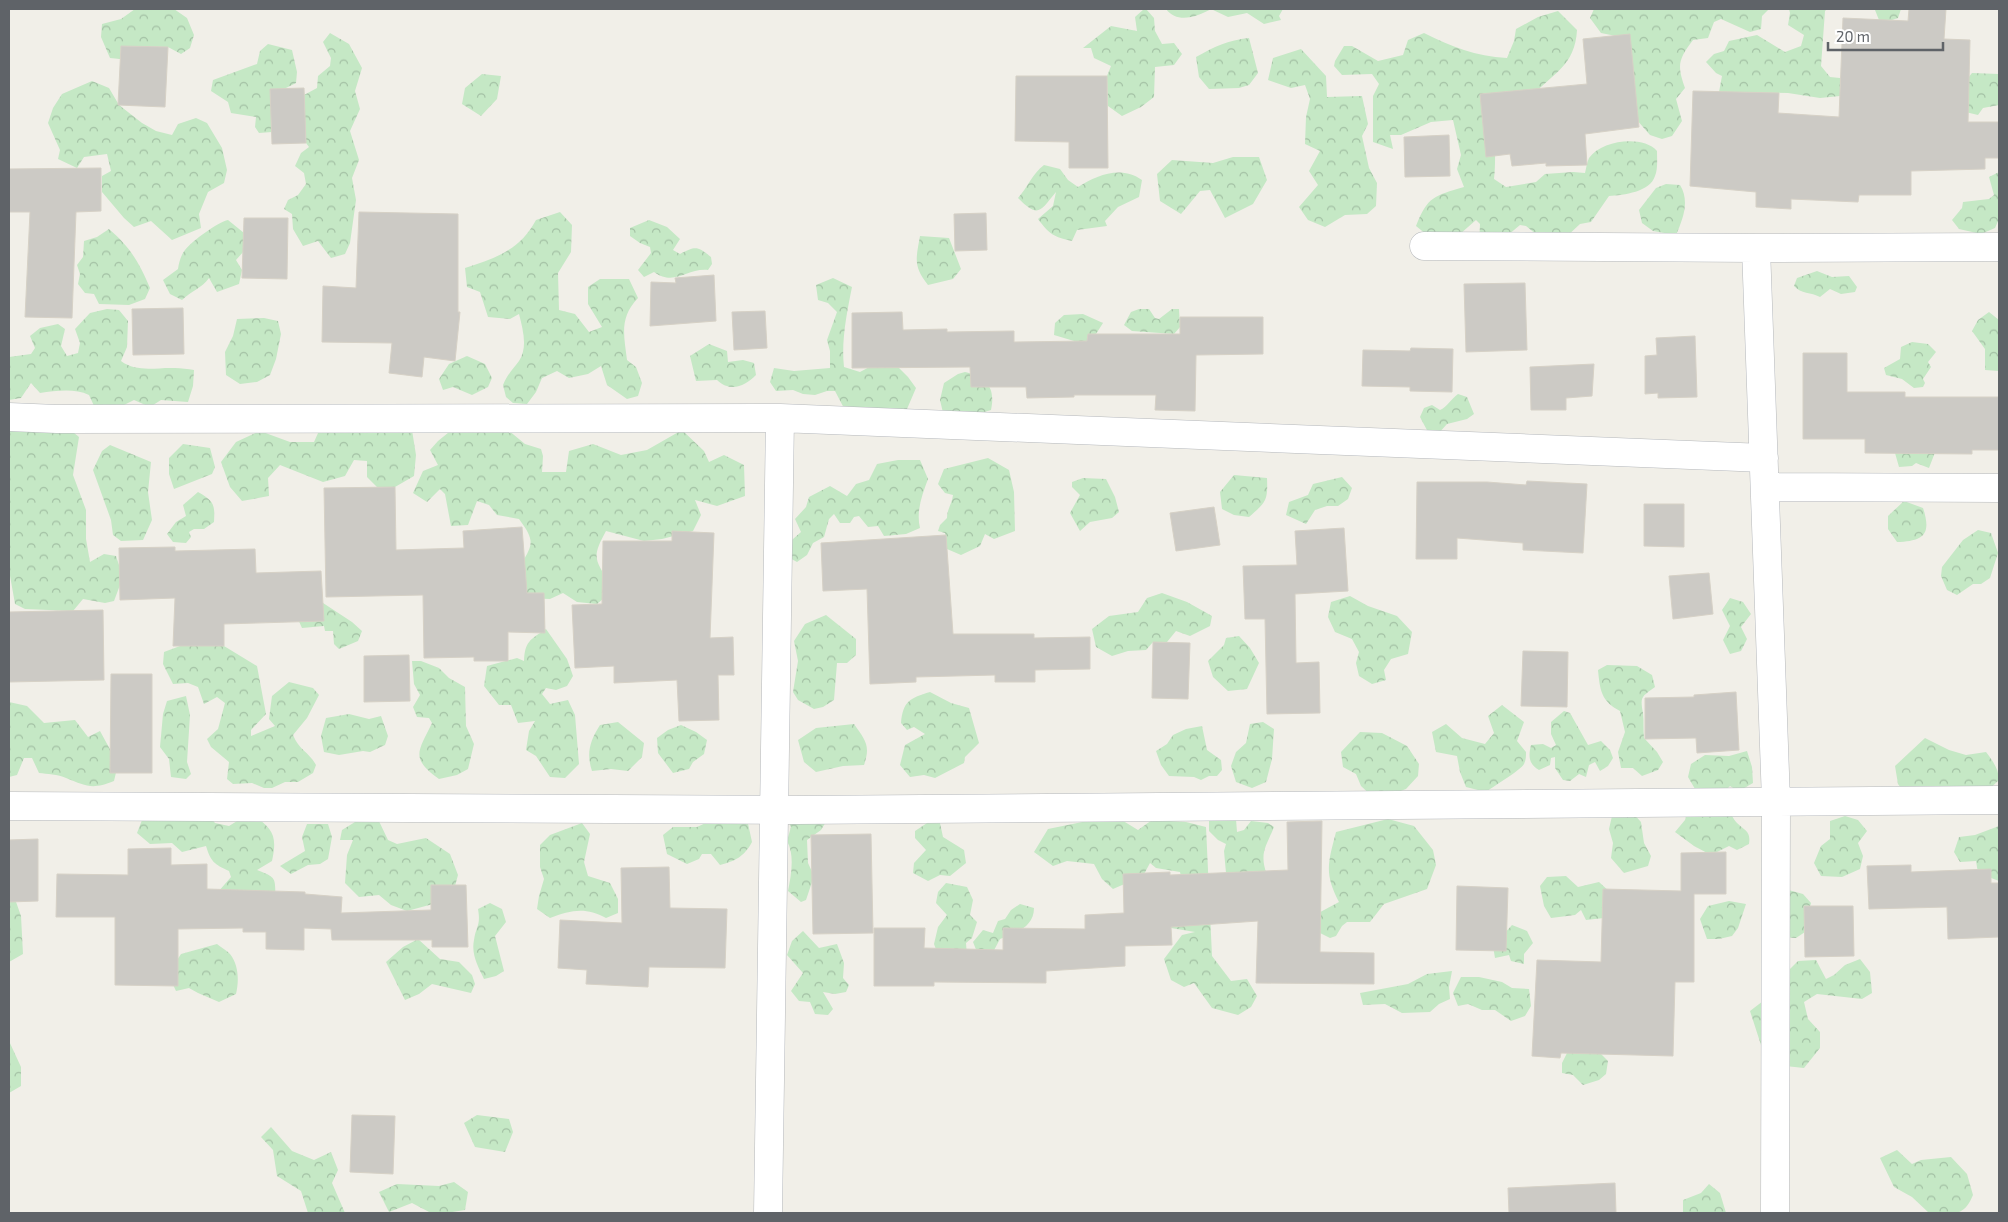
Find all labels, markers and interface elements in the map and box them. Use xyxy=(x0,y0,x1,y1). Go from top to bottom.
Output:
scale bar xyxy=(1828,20,1943,52)
text: 20 m xyxy=(1836,27,1870,45)

